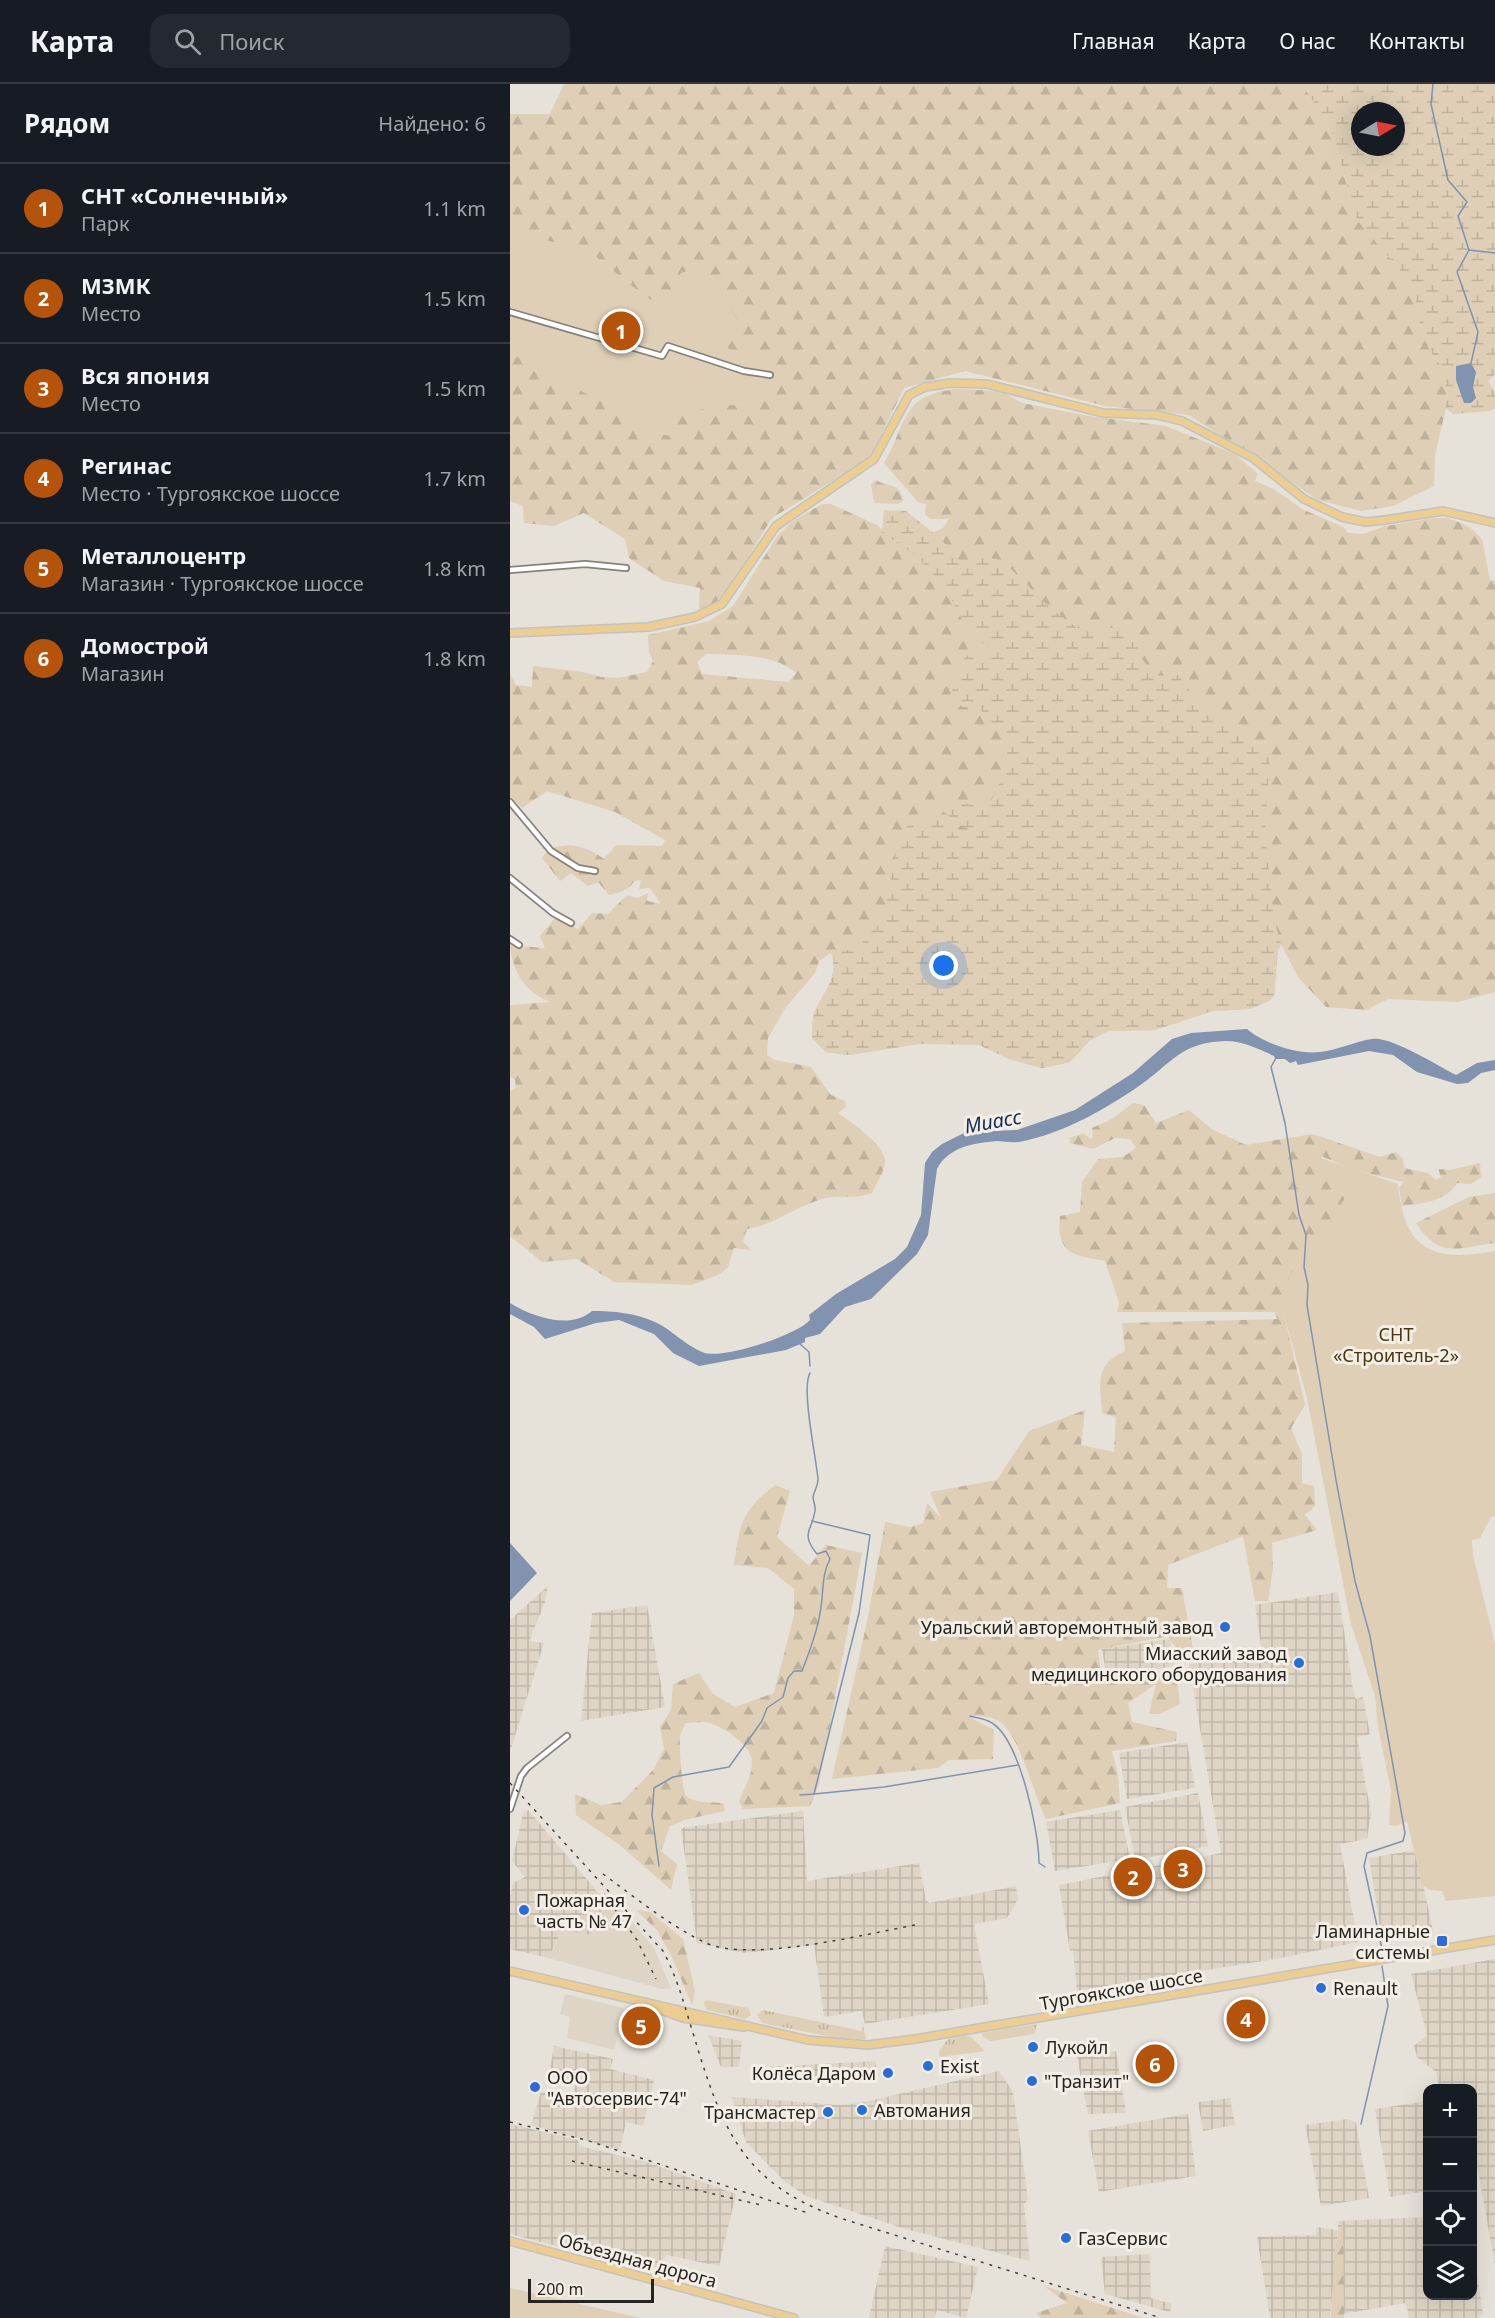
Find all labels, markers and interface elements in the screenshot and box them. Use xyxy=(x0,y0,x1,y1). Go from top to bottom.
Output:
search box xyxy=(150,14,570,68)
text: Карта xyxy=(30,22,114,60)
icon: search xyxy=(171,25,204,58)
text: Поиск xyxy=(219,26,285,56)
text: Главная xyxy=(1072,27,1155,55)
text: Карта xyxy=(1188,27,1246,55)
text: О нас xyxy=(1279,27,1336,55)
text: Контакты xyxy=(1369,27,1465,55)
north arrow xyxy=(1351,102,1405,156)
text: Рядом xyxy=(24,105,110,141)
text: Найдено: 6 xyxy=(378,110,486,137)
text: СНТ «Солнечный» xyxy=(81,180,288,210)
text: 1 xyxy=(38,195,49,222)
text: 1.1 km xyxy=(423,195,486,222)
text: Парк xyxy=(81,210,130,237)
text: МЗМК xyxy=(81,270,151,300)
text: 2 xyxy=(38,285,49,312)
text: 1.5 km xyxy=(423,285,486,312)
text: Место xyxy=(81,300,141,327)
pin: 1 xyxy=(602,308,640,354)
text: Вся япония xyxy=(81,360,210,390)
text: 3 xyxy=(38,375,49,402)
text: 1.5 km xyxy=(423,375,486,402)
text: Место xyxy=(81,390,141,417)
text: Регинас xyxy=(81,450,172,480)
text: 4 xyxy=(38,465,49,492)
text: 1.7 km xyxy=(423,465,486,492)
text: Место · Тургоякское шоссе xyxy=(81,480,340,507)
text: Металлоцентр xyxy=(81,540,246,570)
text: 5 xyxy=(38,555,49,582)
text: 1.8 km xyxy=(423,555,486,582)
text: Магазин · Тургоякское шоссе xyxy=(81,570,364,597)
text: Домострой xyxy=(81,630,209,660)
text: 6 xyxy=(38,645,49,672)
text: 1.8 km xyxy=(423,645,486,672)
text: Магазин xyxy=(81,660,165,687)
your location xyxy=(929,951,958,980)
water label: Миасс xyxy=(962,1103,1024,1139)
park label: СНТ «Строитель-2» xyxy=(1333,1322,1459,1367)
place label: Уральский авторемонтный завод xyxy=(921,1615,1213,1639)
marker: Уральский авторемонтный завод xyxy=(1218,1620,1232,1634)
place label: Миасский завод медицинского оборудования xyxy=(1031,1641,1287,1686)
marker: Миасский завод медицинского оборудования xyxy=(1292,1656,1306,1670)
pin: 3 xyxy=(1164,1846,1202,1892)
pin: 2 xyxy=(1114,1854,1152,1900)
place label: Пожарная часть № 47 xyxy=(536,1888,632,1933)
marker: Пожарная часть № 47 xyxy=(517,1903,531,1917)
place label: Ламинарные системы xyxy=(1316,1919,1430,1964)
marker: Ламинарные системы xyxy=(1435,1934,1449,1948)
street label: Тургоякское шоссе xyxy=(1038,1963,1204,2015)
place label: Renault xyxy=(1333,1976,1398,2000)
marker: Renault xyxy=(1314,1981,1328,1995)
pin: 4 xyxy=(1226,1996,1266,2042)
pin: 5 xyxy=(622,2004,660,2048)
place label: Лукойл xyxy=(1045,2035,1108,2059)
marker: Лукойл xyxy=(1026,2040,1040,2054)
pin: 6 xyxy=(1136,2042,1174,2086)
place label: Exist xyxy=(940,2054,980,2078)
marker: Exist xyxy=(921,2059,935,2073)
place label: Колёса Даром xyxy=(752,2061,876,2085)
place label: ООО "Автосервис-74" xyxy=(547,2065,687,2110)
marker: Колёса Даром xyxy=(881,2066,895,2080)
place label: "Транзит" xyxy=(1044,2069,1129,2093)
marker: "Транзит" xyxy=(1025,2074,1039,2088)
marker: ООО "Автосервис-74" xyxy=(528,2080,542,2094)
map controls xyxy=(1423,2084,1477,2300)
button: + xyxy=(1423,2084,1477,2138)
place label: Автомания xyxy=(874,2098,971,2122)
place label: Трансмастер xyxy=(704,2100,816,2124)
marker: Автомания xyxy=(855,2103,869,2117)
marker: Трансмастер xyxy=(821,2105,835,2119)
button: − xyxy=(1423,2138,1477,2192)
button: locate xyxy=(1423,2192,1477,2246)
place label: ГазСервис xyxy=(1078,2226,1168,2250)
street label: Объездная дорога xyxy=(556,2227,720,2293)
marker: ГазСервис xyxy=(1059,2231,1073,2245)
button: layers xyxy=(1423,2246,1477,2300)
scale bar xyxy=(528,2276,654,2304)
text: 200 m xyxy=(537,2278,584,2300)

